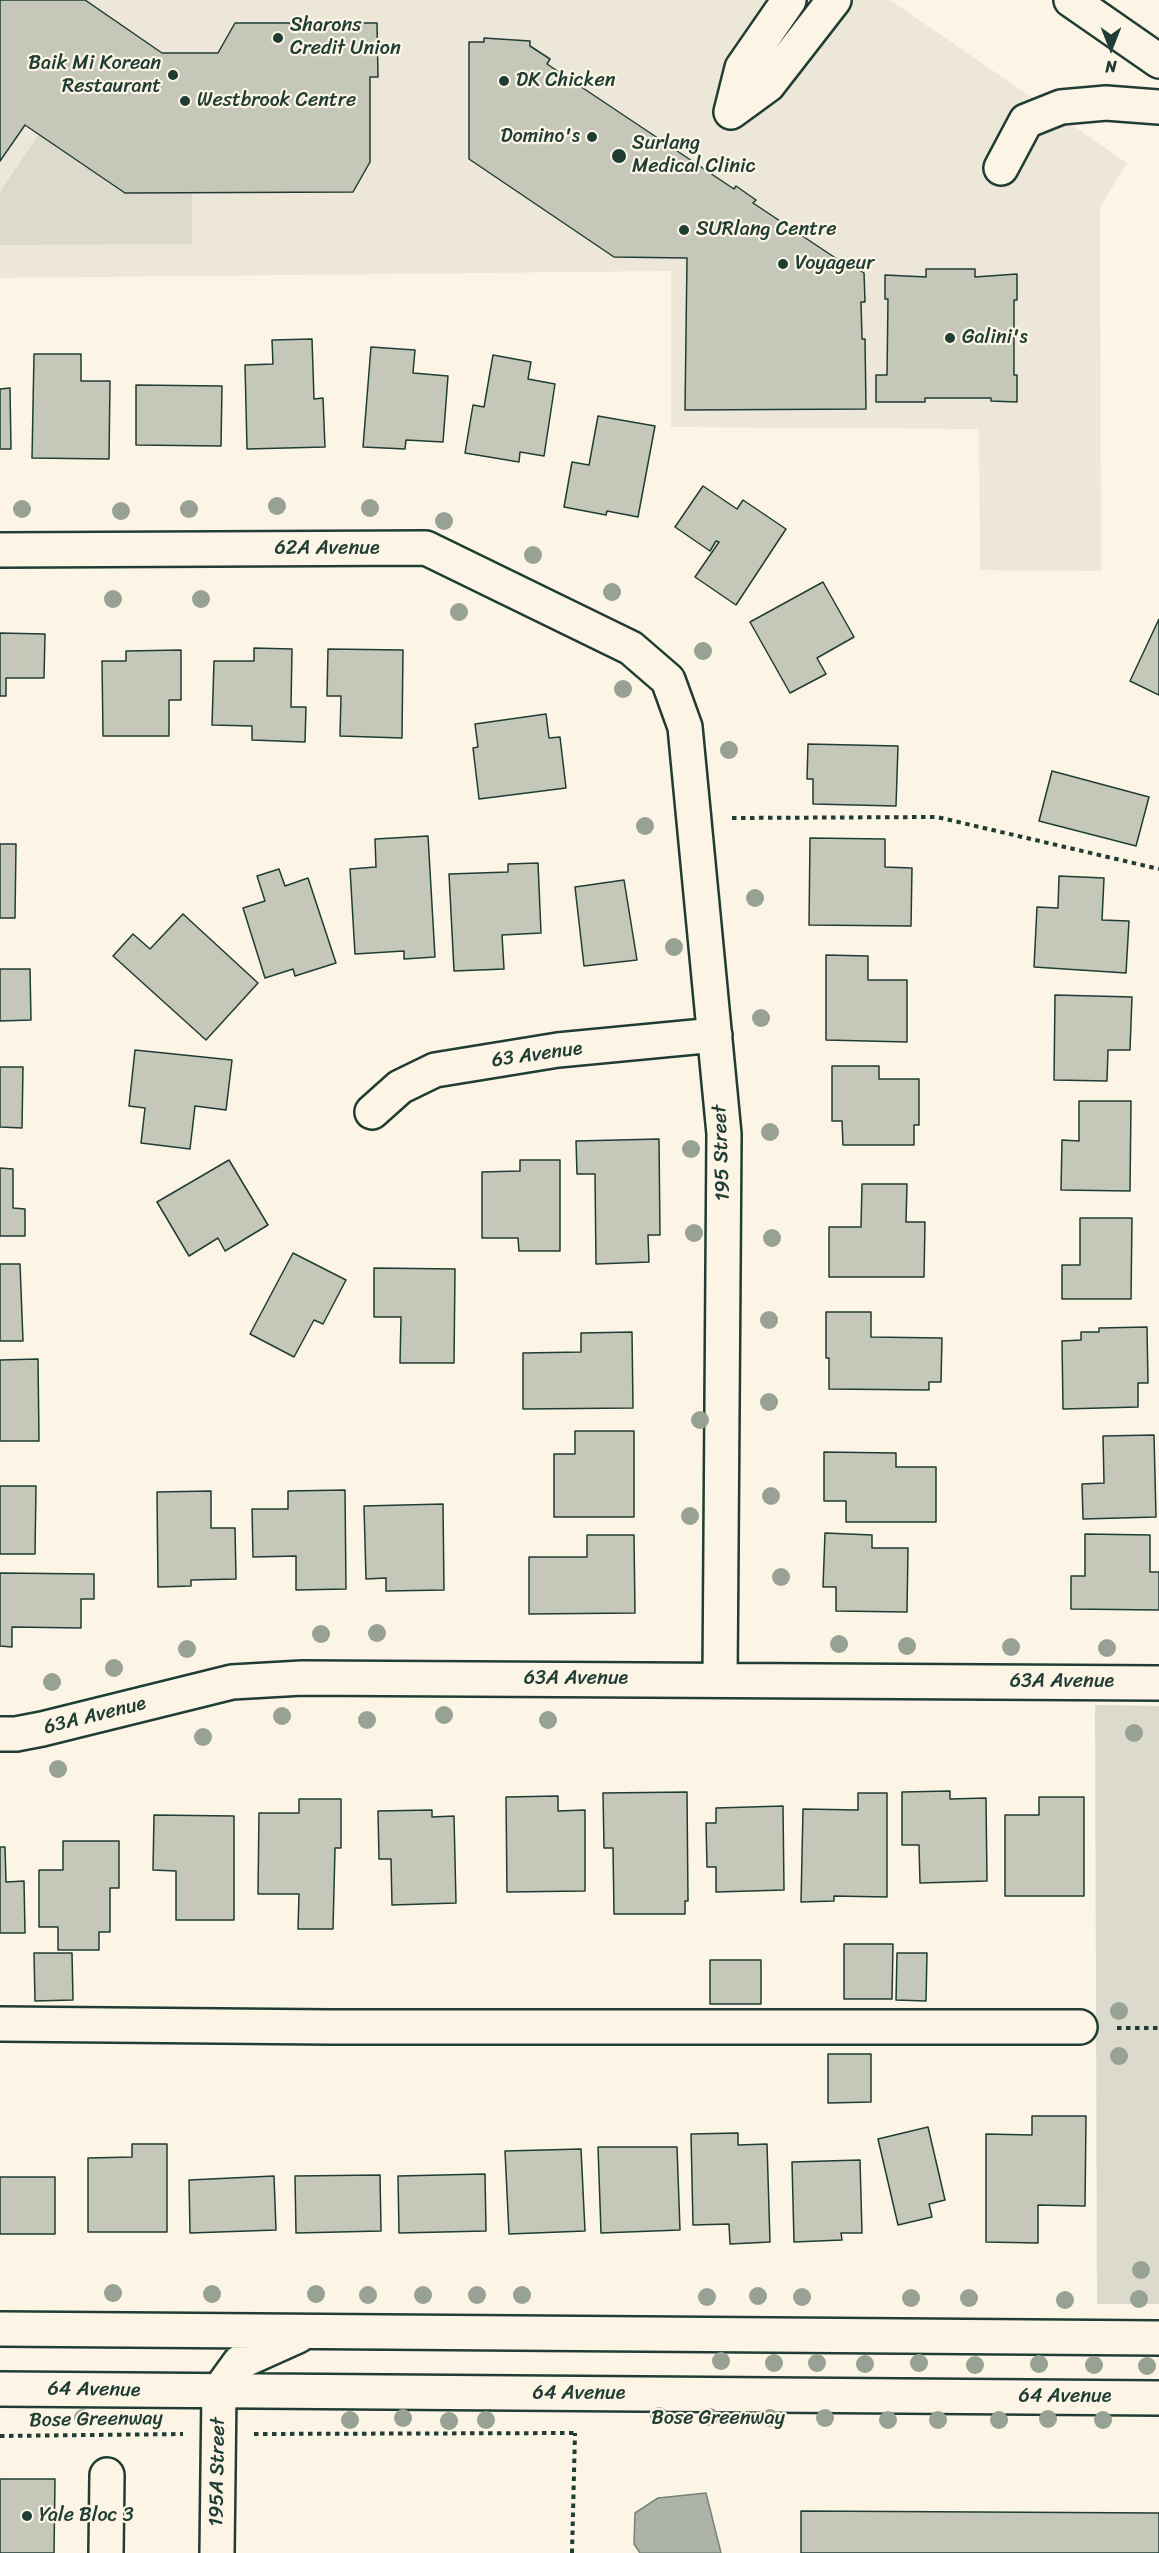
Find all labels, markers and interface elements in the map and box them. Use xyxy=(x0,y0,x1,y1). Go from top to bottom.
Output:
place label: Sharons Credit Union xyxy=(290,14,401,61)
north arrow xyxy=(1081,18,1141,78)
marker: Sharons Credit Union xyxy=(271,31,285,45)
place label: Baik Mi Korean Restaurant xyxy=(28,52,161,99)
text: N xyxy=(1105,52,1117,81)
marker: Baik Mi Korean Restaurant xyxy=(166,68,180,82)
place label: DK Chicken xyxy=(516,69,615,93)
marker: DK Chicken xyxy=(497,74,511,88)
place label: Westbrook Centre xyxy=(197,89,356,113)
marker: Westbrook Centre xyxy=(178,94,192,108)
place label: Domino's xyxy=(501,125,580,149)
marker: Domino's xyxy=(585,130,599,144)
place label: Surlang Medical Clinic xyxy=(632,132,756,179)
marker: Surlang Medical Clinic xyxy=(610,147,628,165)
place label: SURlang Centre xyxy=(696,218,837,242)
marker: SURlang Centre xyxy=(677,223,691,237)
place label: Voyageur xyxy=(795,252,874,276)
marker: Voyageur xyxy=(776,257,790,271)
place label: Galini's xyxy=(962,326,1028,350)
marker: Galini's xyxy=(943,331,957,345)
street label: 62A Avenue xyxy=(274,537,380,561)
street label: 63 Avenue xyxy=(490,1037,584,1073)
street label: 195 Street xyxy=(708,1104,736,1202)
street label: 63A Avenue xyxy=(524,1667,628,1691)
street label: 63A Avenue xyxy=(1010,1670,1114,1694)
street label: 63A Avenue xyxy=(41,1692,149,1740)
street label: 64 Avenue xyxy=(47,2377,141,2403)
street label: 64 Avenue xyxy=(533,2382,625,2406)
street label: 64 Avenue xyxy=(1019,2385,1111,2409)
street label: Bose Greenway xyxy=(29,2407,163,2433)
street label: Bose Greenway xyxy=(651,2407,785,2431)
street label: 195A Street xyxy=(205,2417,231,2527)
place label: Yale Bloc 3 xyxy=(39,2504,134,2528)
marker: Yale Bloc 3 xyxy=(20,2509,34,2523)

